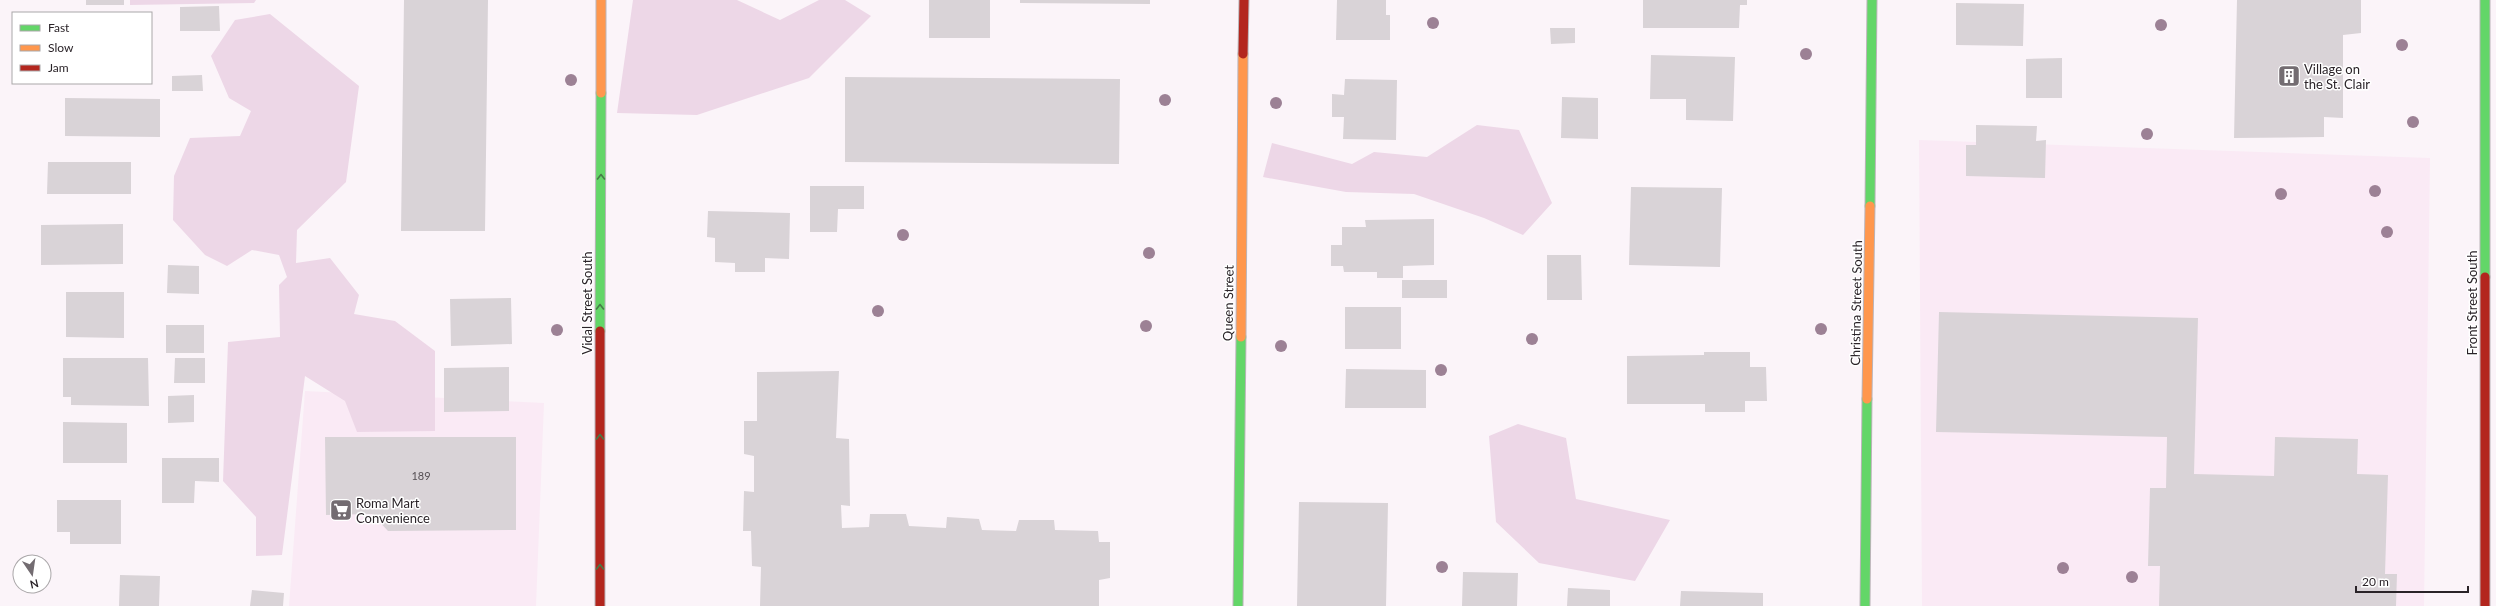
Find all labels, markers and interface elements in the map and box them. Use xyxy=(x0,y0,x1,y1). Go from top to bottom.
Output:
legend xyxy=(12,12,152,84)
text: Fast xyxy=(48,20,70,35)
text: Slow xyxy=(48,40,74,55)
text: Jam xyxy=(48,60,69,75)
place label: Village on the St. Clair xyxy=(2304,61,2370,92)
building icon: Village on the St. Clair xyxy=(2276,63,2302,89)
one-way arrow xyxy=(597,174,605,180)
street label: Christina Street South xyxy=(1847,240,1865,366)
street label: Vidal Street South xyxy=(579,251,595,355)
street label: Front Street South xyxy=(2464,251,2480,355)
street label: Queen Street xyxy=(1219,264,1237,341)
one-way arrow xyxy=(596,304,605,310)
one-way arrow xyxy=(596,434,604,440)
house number: 189 xyxy=(411,469,431,482)
place label: Roma Mart Convenience xyxy=(356,495,430,526)
supermarket icon: Roma Mart Convenience xyxy=(328,497,354,523)
north arrow xyxy=(12,554,52,594)
one-way arrow xyxy=(596,564,604,570)
scale bar xyxy=(2356,568,2468,594)
text: 20 m xyxy=(2362,574,2389,589)
text: N xyxy=(29,577,40,592)

